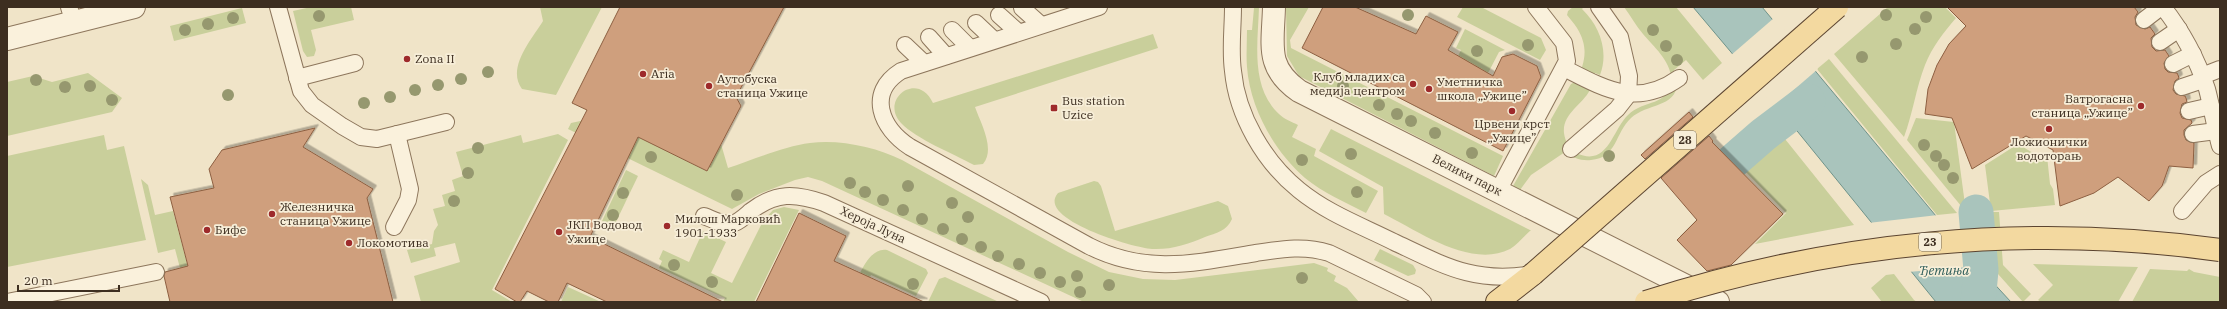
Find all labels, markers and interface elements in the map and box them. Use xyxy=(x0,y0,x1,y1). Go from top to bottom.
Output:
place label: Zona II xyxy=(415,51,455,66)
marker: Zona II xyxy=(402,54,412,64)
place label: Aria xyxy=(651,66,675,81)
marker: Aria xyxy=(638,69,648,79)
place label: Клуб младих са медија центром xyxy=(1310,69,1405,98)
place label: Аутобуска станица Ужице xyxy=(717,71,808,100)
place label: Уметничка школа „Ужице” xyxy=(1437,74,1527,103)
marker: Клуб младих са медија центром xyxy=(1408,79,1418,89)
marker: Аутобуска станица Ужице xyxy=(704,81,714,91)
marker: Уметничка школа „Ужице” xyxy=(1424,84,1434,94)
place label: Ватрогасна станица „Ужице” xyxy=(2032,91,2133,120)
place label: Bus station Uzice xyxy=(1062,93,1125,122)
marker: Ватрогасна станица „Ужице” xyxy=(2136,101,2146,111)
marker: Bus station Uzice xyxy=(1049,103,1059,113)
marker: Црвени крст „Ужице” xyxy=(1507,106,1517,116)
place label: Црвени крст „Ужице” xyxy=(1474,116,1550,145)
marker: Ложионички водоторањ xyxy=(2044,124,2054,134)
road number: 28 xyxy=(1674,131,1696,149)
place label: Ложионички водоторањ xyxy=(2010,134,2088,163)
street label: Велики парк xyxy=(1430,151,1505,199)
place label: Железничка станица Ужице xyxy=(280,199,371,228)
street label: Хероја Луна xyxy=(838,203,909,246)
marker: Железничка станица Ужице xyxy=(267,209,277,219)
place label: Милош Марковић 1901-1933 xyxy=(675,211,781,240)
place label: ЈКП Водовод Ужице xyxy=(567,217,642,246)
marker: Милош Марковић 1901-1933 xyxy=(662,221,672,231)
place label: Бифе xyxy=(215,222,246,237)
marker: Бифе xyxy=(202,225,212,235)
marker: ЈКП Водовод Ужице xyxy=(554,227,564,237)
road number: 23 xyxy=(1919,233,1941,251)
place label: Локомотива xyxy=(357,235,429,250)
marker: Локомотива xyxy=(344,238,354,248)
water label: Ђетиња xyxy=(1919,262,1969,279)
scale bar xyxy=(18,267,119,293)
text: 20 m xyxy=(24,273,53,288)

